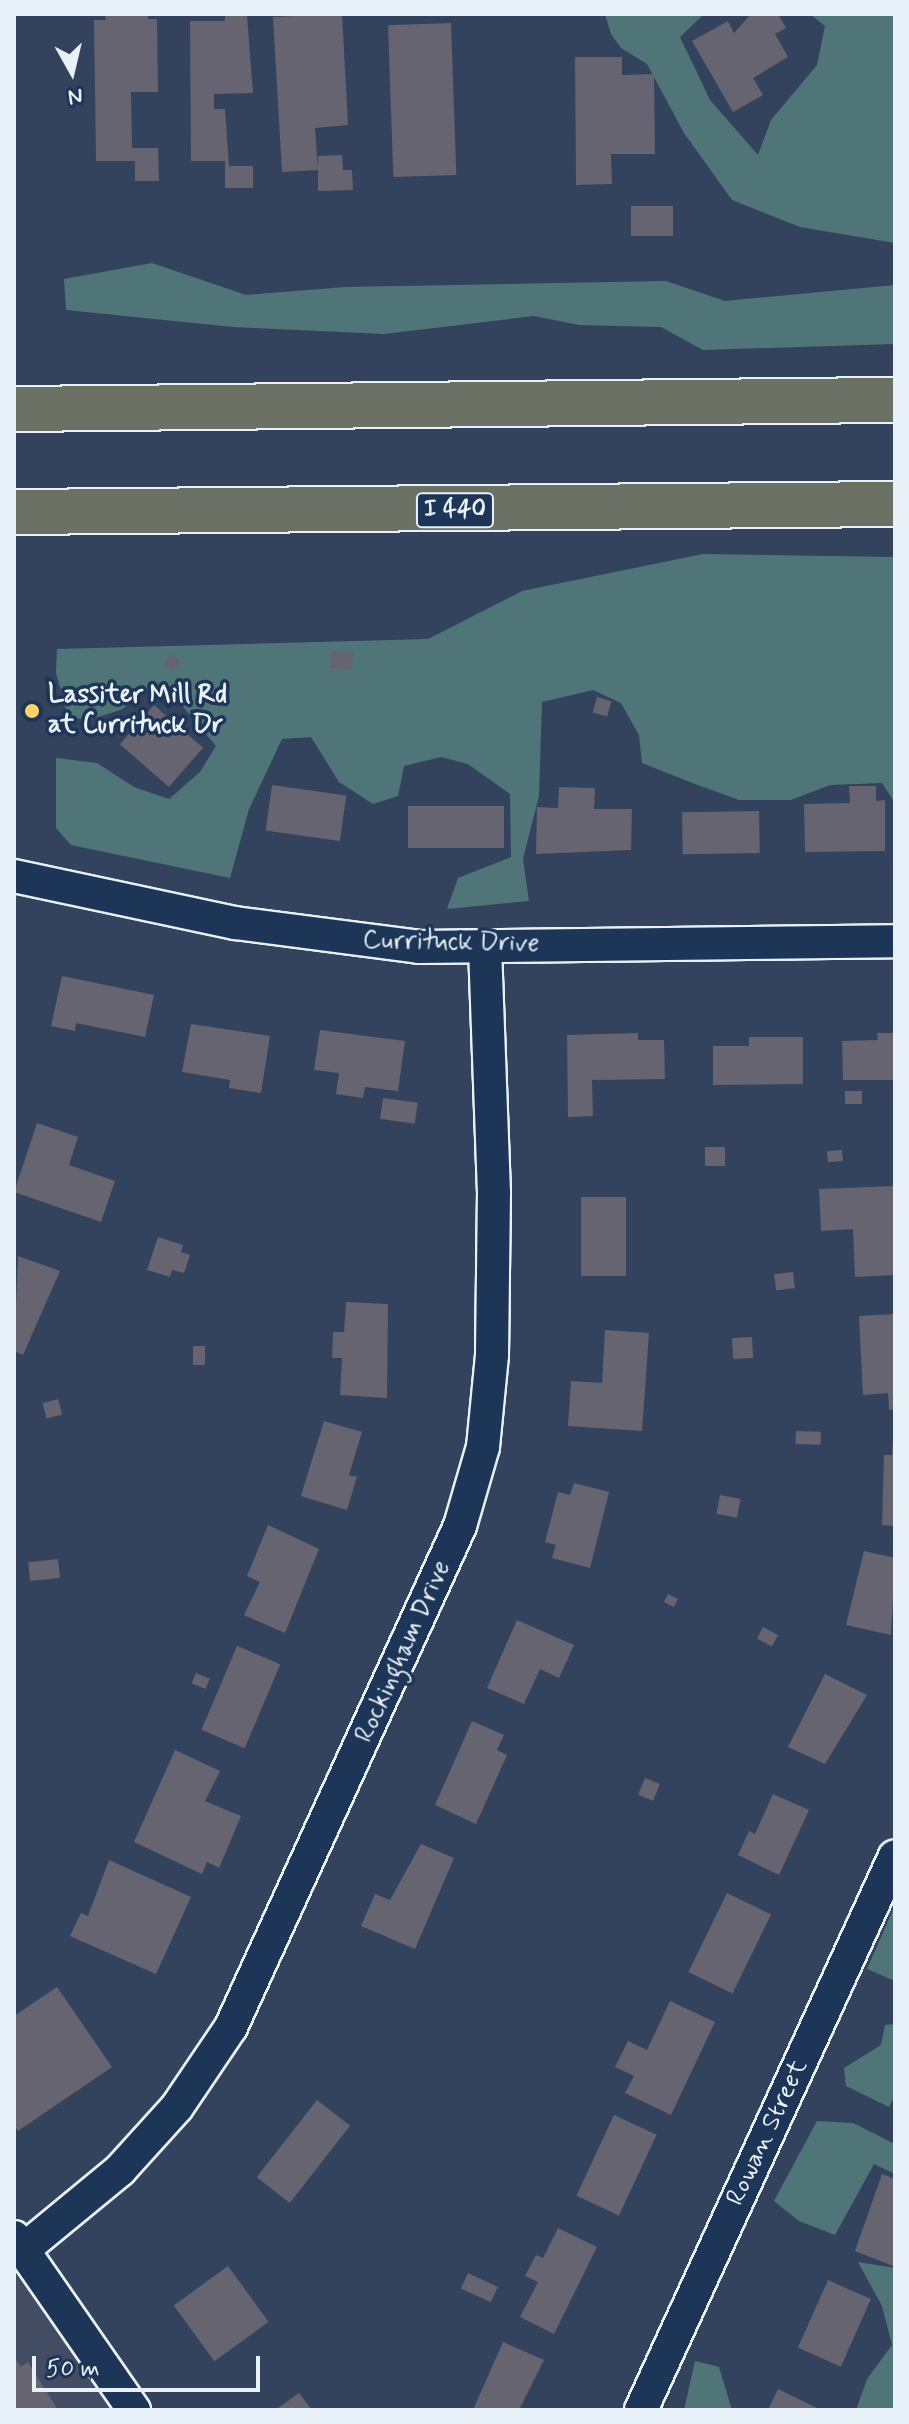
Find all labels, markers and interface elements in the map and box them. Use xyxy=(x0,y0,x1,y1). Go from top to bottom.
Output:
north arrow xyxy=(32,32,112,112)
text: N xyxy=(66,81,85,111)
road number: I 440 xyxy=(415,490,495,530)
place label: Lassiter Mill Rd at Currituck Dr xyxy=(48,680,229,742)
marker: Lassiter Mill Rd at Currituck Dr xyxy=(23,702,41,720)
street label: Currituck Drive xyxy=(364,926,538,960)
street label: Rockingham Drive xyxy=(350,1557,458,1747)
street label: Rowan Street xyxy=(721,2055,815,2211)
scale bar xyxy=(36,2340,264,2390)
text: 50 m xyxy=(46,2354,100,2385)

